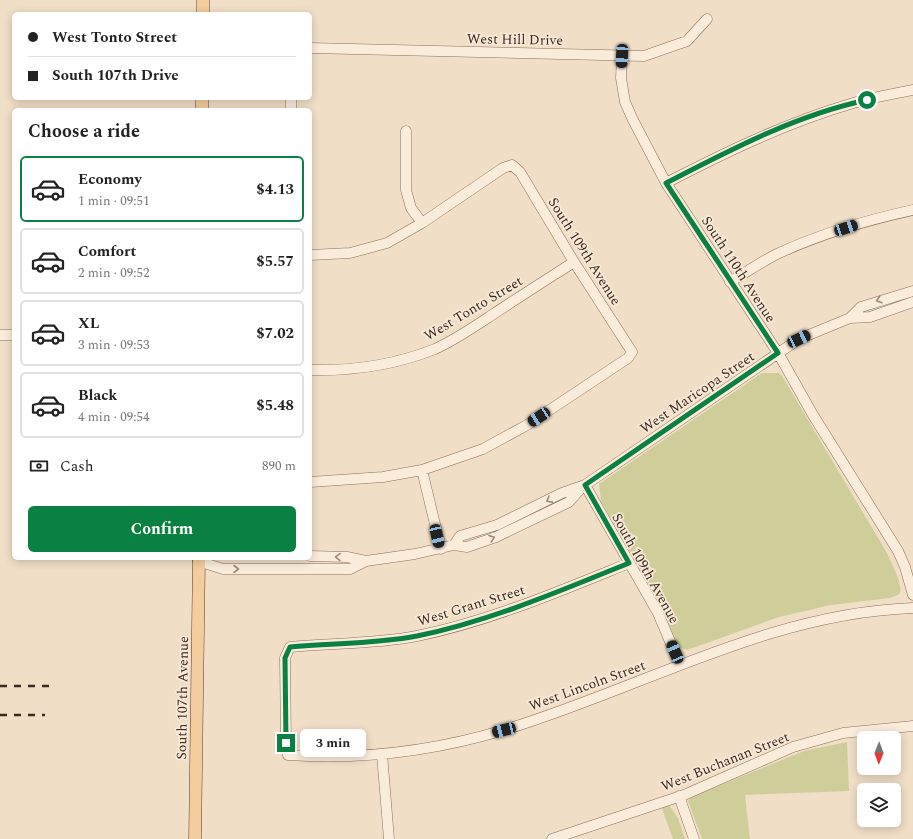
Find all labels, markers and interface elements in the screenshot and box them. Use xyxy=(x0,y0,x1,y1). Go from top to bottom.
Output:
text: West Tonto Street xyxy=(52,26,177,49)
street label: West Hill Drive xyxy=(467,28,564,51)
car xyxy=(615,44,629,68)
text: South 107th Drive xyxy=(52,64,179,87)
route start xyxy=(858,91,876,109)
text: Choose a ride xyxy=(28,118,140,145)
text: Economy xyxy=(78,168,142,191)
icon: car xyxy=(30,171,66,207)
text: $4.13 xyxy=(256,178,294,201)
text: 1 min · 09:51 xyxy=(78,191,150,211)
street label: South 109th Avenue xyxy=(543,193,626,309)
street label: South 110th Avenue xyxy=(696,212,781,327)
car xyxy=(833,219,859,237)
text: Comfort xyxy=(78,240,136,263)
icon: car xyxy=(30,243,66,279)
text: $5.57 xyxy=(256,250,294,273)
text: 2 min · 09:52 xyxy=(78,263,150,283)
street label: West Tonto Street xyxy=(420,271,527,346)
one-way arrow xyxy=(876,296,883,304)
text: XL xyxy=(78,312,99,335)
icon: car xyxy=(30,315,66,351)
text: $7.02 xyxy=(256,322,294,345)
car xyxy=(786,328,812,350)
text: 3 min · 09:53 xyxy=(78,335,150,355)
street label: West Maricopa Street xyxy=(636,346,759,439)
text: Black xyxy=(78,384,117,407)
icon: car xyxy=(30,387,66,423)
text: $5.48 xyxy=(256,394,294,417)
car xyxy=(526,405,552,429)
text: 4 min · 09:54 xyxy=(78,407,150,427)
icon: cash xyxy=(28,455,50,477)
text: Cash xyxy=(60,455,93,478)
text: 890 m xyxy=(262,456,296,476)
one-way arrow xyxy=(546,496,553,503)
button: Confirm xyxy=(28,506,296,552)
street label: South 109th Avenue xyxy=(606,509,685,628)
car xyxy=(428,523,446,549)
one-way arrow xyxy=(488,535,495,543)
one-way arrow xyxy=(335,553,341,561)
one-way arrow xyxy=(233,565,239,573)
street label: West Grant Street xyxy=(415,579,527,632)
street label: South 107th Avenue xyxy=(171,636,194,760)
car xyxy=(665,639,685,665)
street label: West Lincoln Street xyxy=(526,655,648,716)
car xyxy=(491,721,517,739)
street label: West Buchanan Street xyxy=(658,726,792,797)
callout: 3 min xyxy=(300,729,366,757)
north arrow xyxy=(857,731,901,775)
map controls xyxy=(857,731,901,827)
text: 3 min xyxy=(316,733,350,753)
route end xyxy=(277,734,295,752)
button: layers xyxy=(857,783,901,827)

